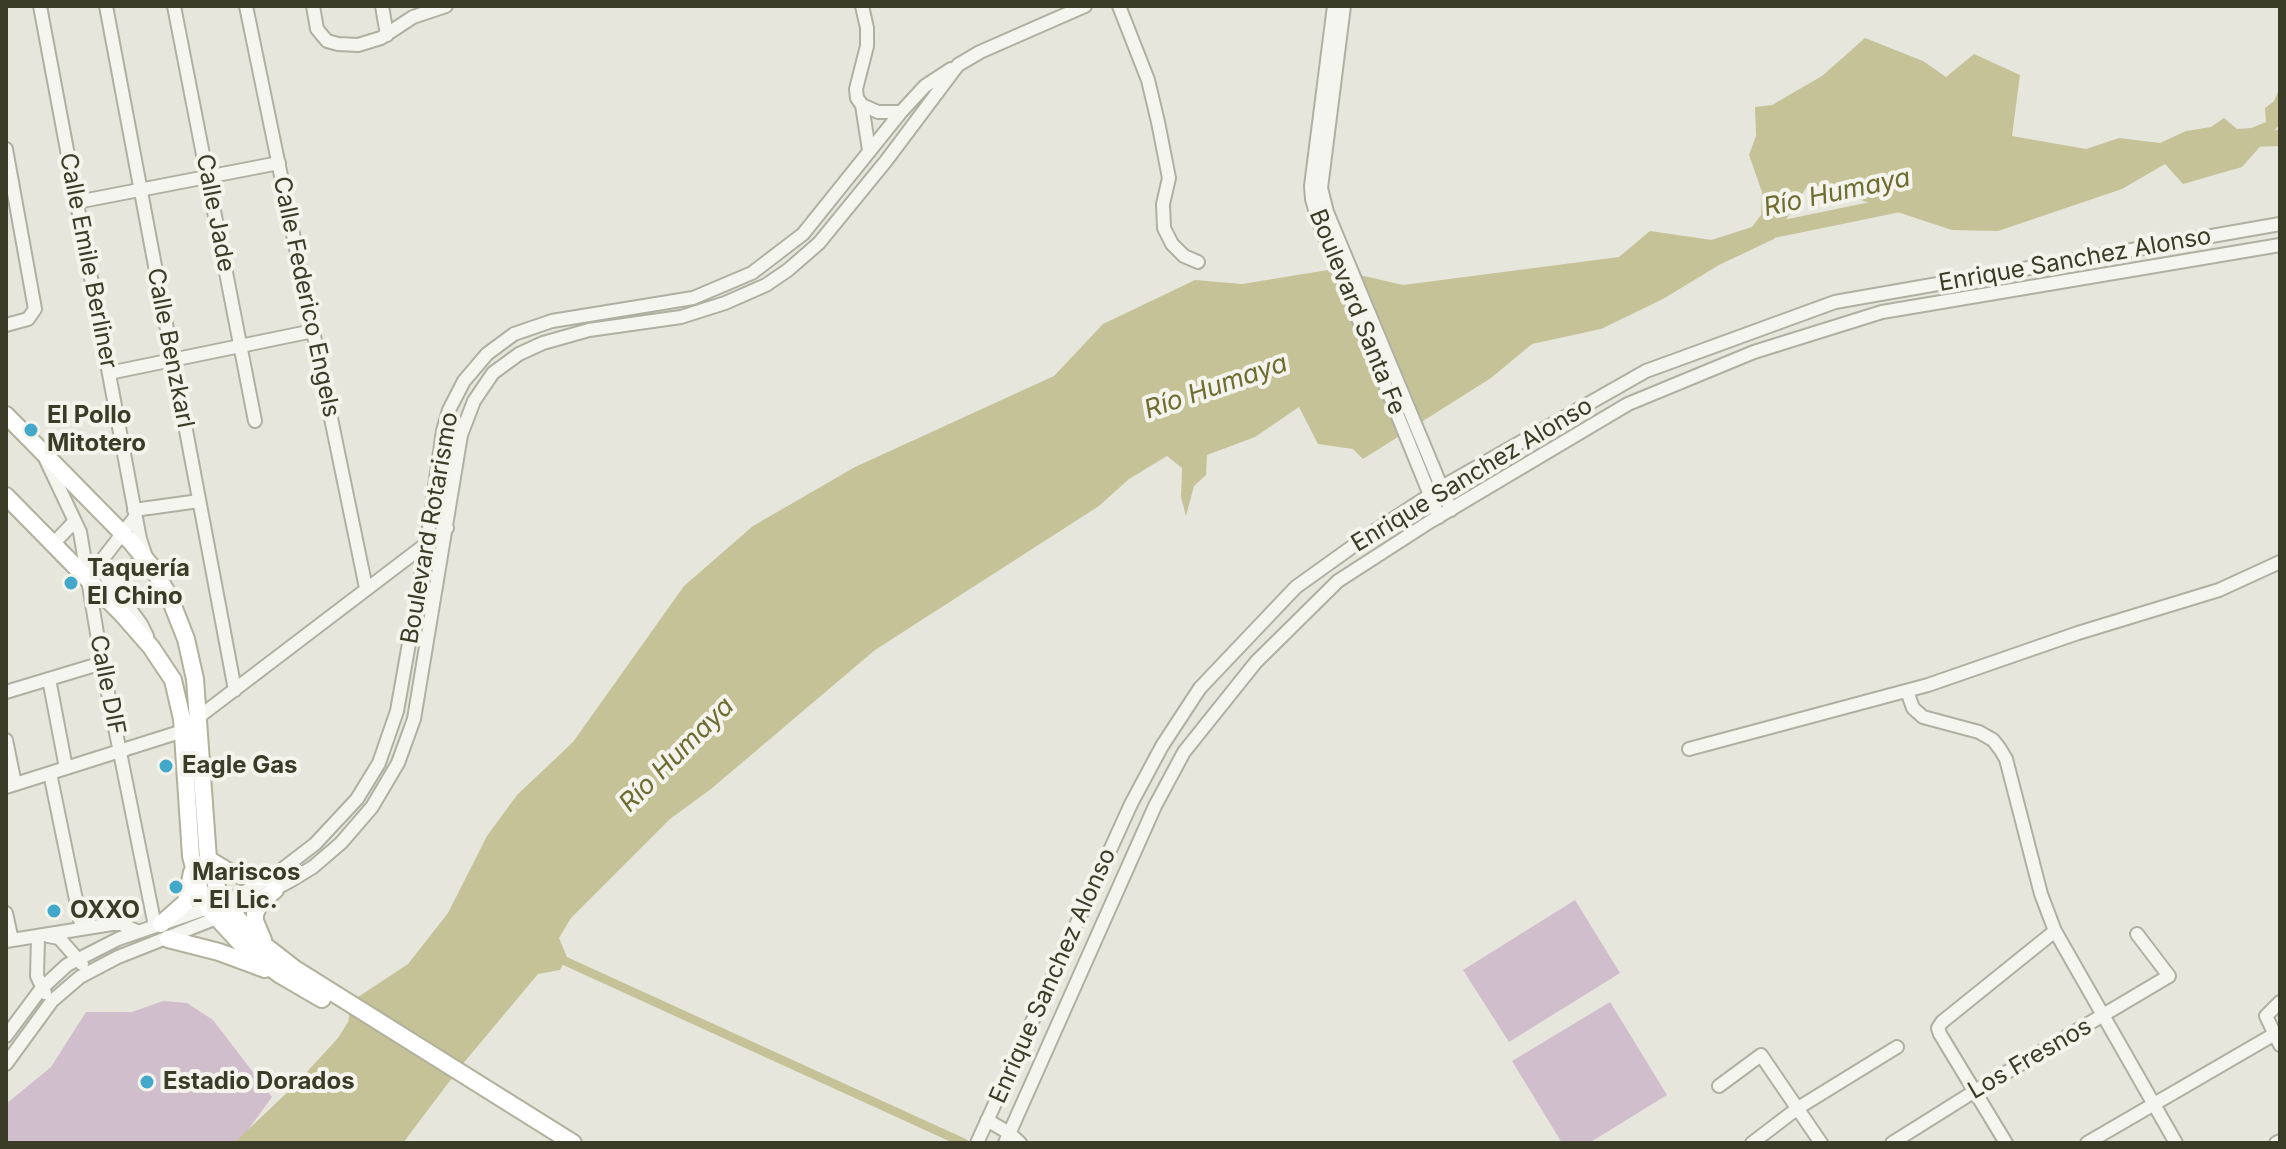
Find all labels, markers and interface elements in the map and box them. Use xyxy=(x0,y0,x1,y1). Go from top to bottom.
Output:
street label: Calle Emile Berliner xyxy=(53,151,123,371)
street label: Calle Jade xyxy=(189,152,241,274)
water label: Río Humaya xyxy=(1761,162,1913,224)
street label: Calle Federico Engels xyxy=(266,174,346,420)
street label: Boulevard Santa Fe xyxy=(1303,205,1411,419)
street label: Enrique Sanchez Alonso xyxy=(1937,222,2213,298)
street label: Calle Benzkarl xyxy=(140,266,200,430)
water label: Río Humaya xyxy=(1140,348,1292,426)
street label: Enrique Sanchez Alonso xyxy=(1346,392,1598,558)
place label: El Pollo Mitotero xyxy=(47,402,146,458)
street label: Boulevard Rotarismo xyxy=(395,410,465,646)
marker: El Pollo Mitotero xyxy=(22,421,40,439)
place label: Taquería El Chino xyxy=(87,555,190,611)
marker: Taquería El Chino xyxy=(62,574,80,592)
street label: Calle DIF xyxy=(83,633,131,737)
water label: Río Humaya xyxy=(613,691,741,819)
place label: Eagle Gas xyxy=(182,752,298,780)
marker: Eagle Gas xyxy=(157,757,175,775)
street label: Enrique Sanchez Alonso xyxy=(984,844,1122,1108)
place label: Mariscos - El Lic. xyxy=(192,859,300,915)
marker: Mariscos - El Lic. xyxy=(167,878,185,896)
place label: OXXO xyxy=(70,897,140,925)
marker: OXXO xyxy=(45,902,63,920)
street label: Los Fresnos xyxy=(1963,1012,2097,1106)
place label: Estadio Dorados xyxy=(163,1068,355,1096)
marker: Estadio Dorados xyxy=(138,1073,156,1091)

